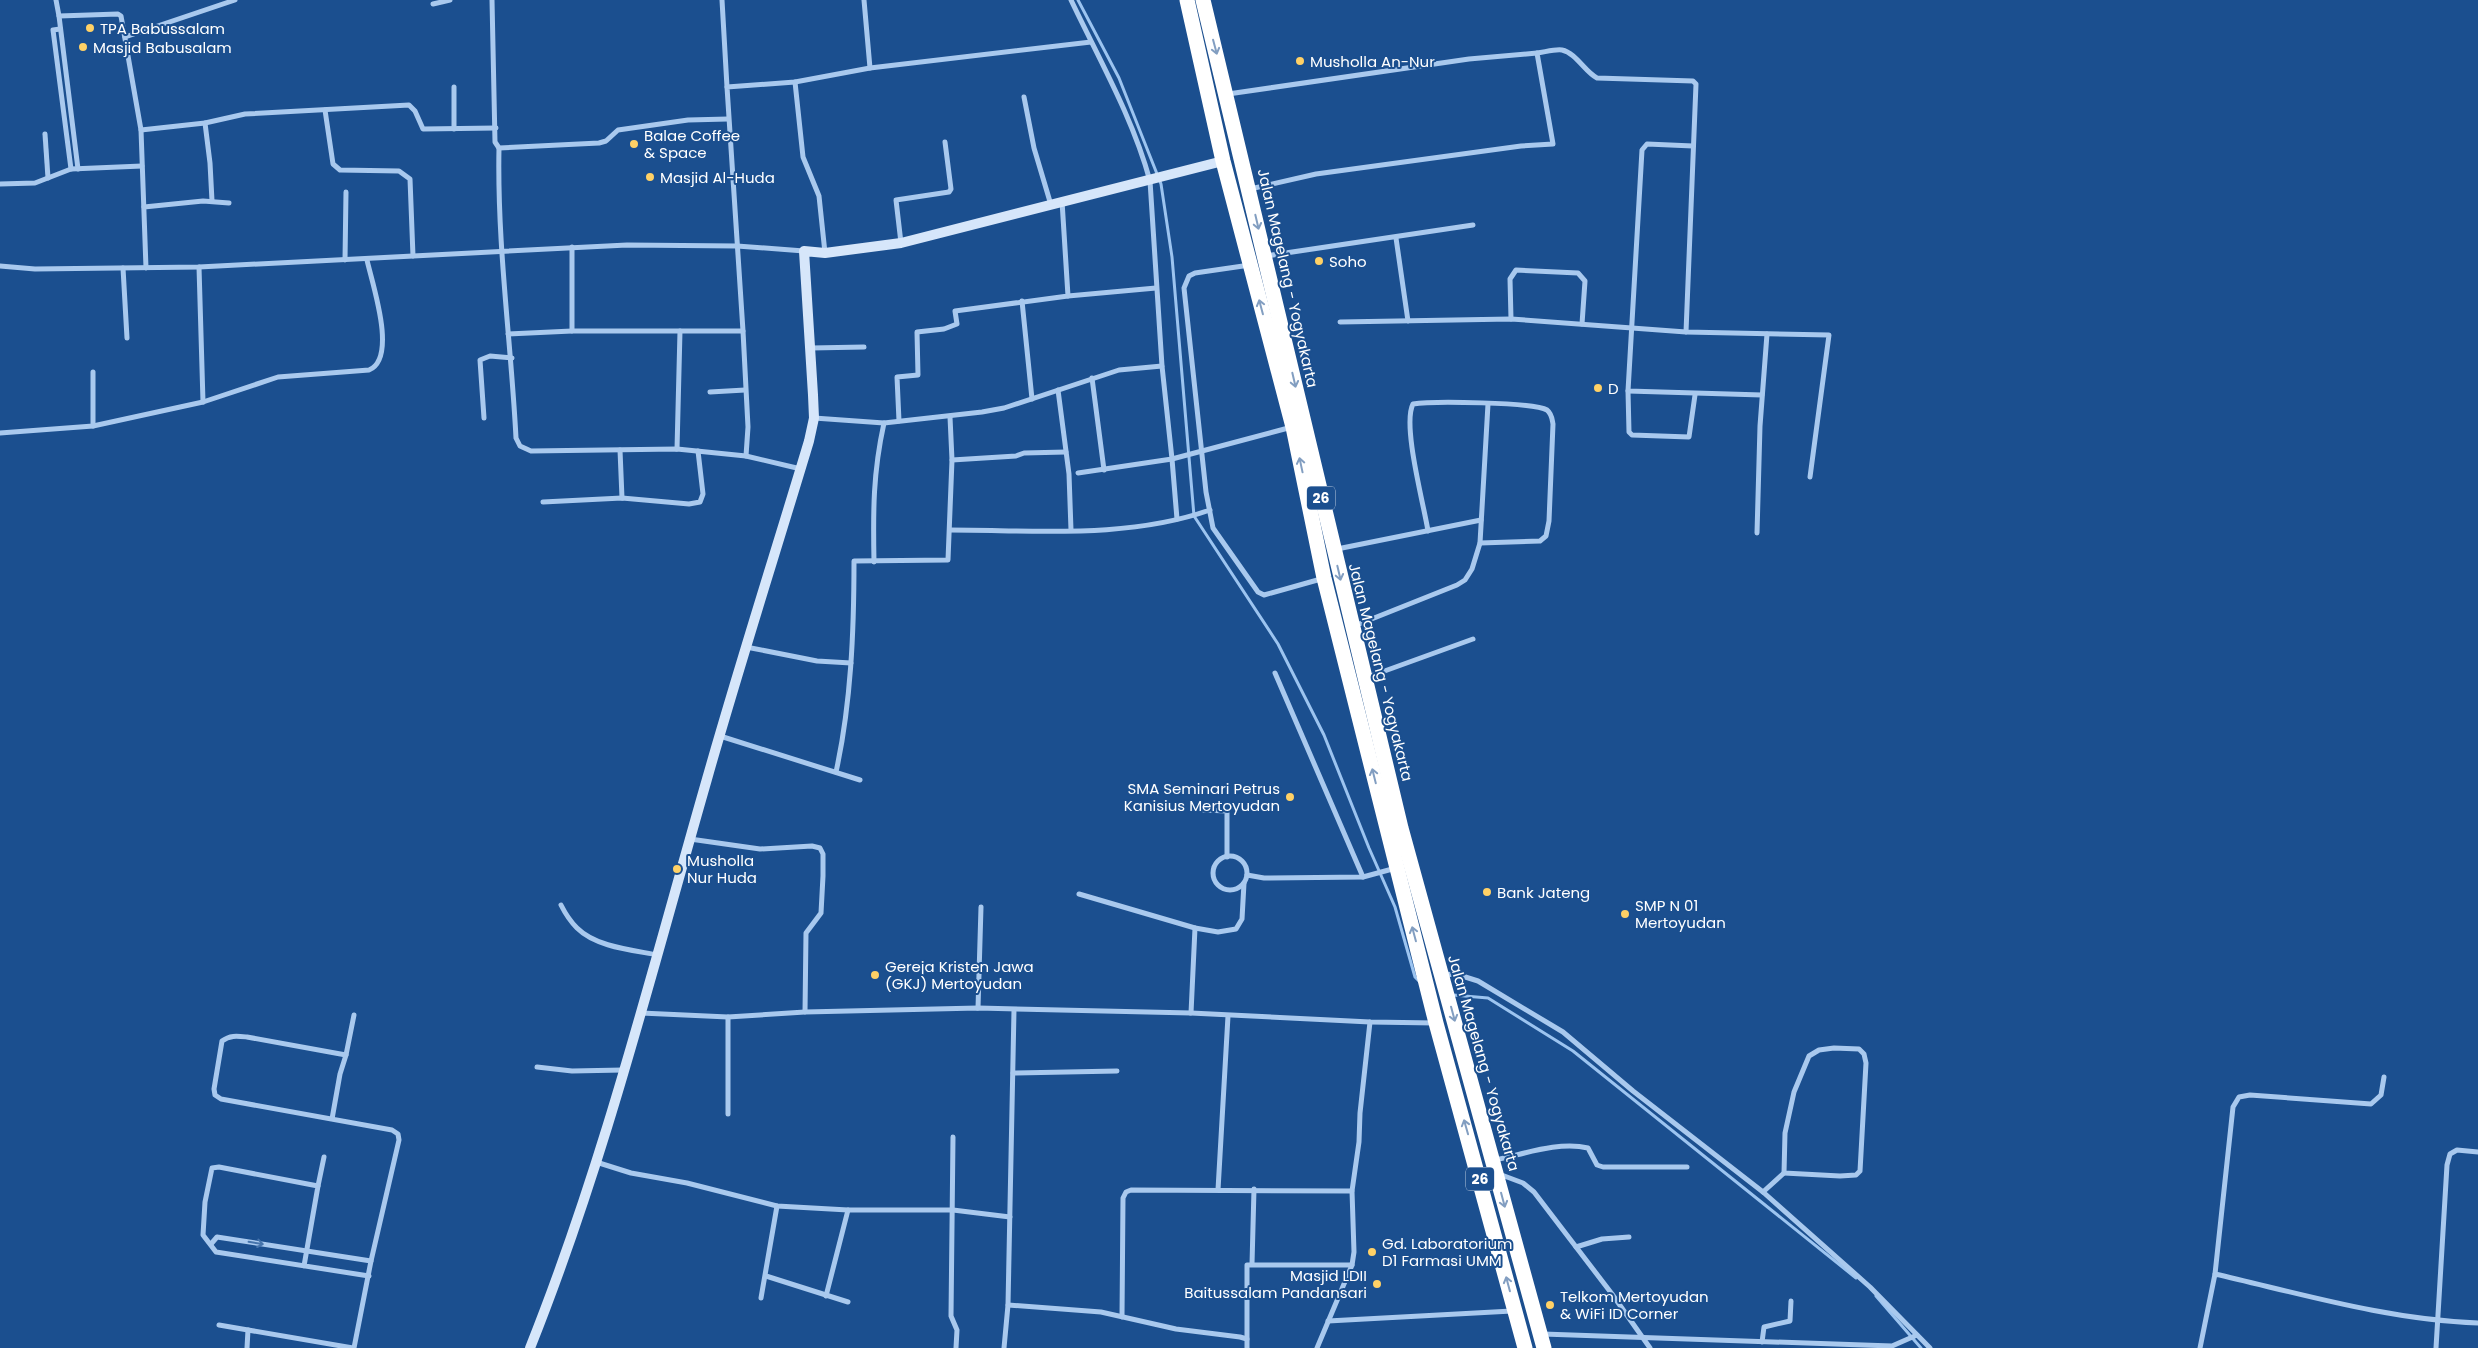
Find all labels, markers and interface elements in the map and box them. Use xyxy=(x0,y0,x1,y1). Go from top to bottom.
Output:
place label: TPA Babussalam xyxy=(100,18,225,39)
marker: TPA Babussalam xyxy=(84,22,96,34)
place label: Masjid Babusalam xyxy=(93,37,232,58)
one-way arrow xyxy=(1211,39,1220,55)
marker: Masjid Babusalam xyxy=(77,41,89,53)
place label: Musholla An-Nur xyxy=(1310,51,1435,72)
marker: Musholla An-Nur xyxy=(1294,55,1306,67)
place label: Balae Coffee & Space xyxy=(644,125,740,163)
marker: Balae Coffee & Space xyxy=(628,138,640,150)
place label: Masjid Al-Huda xyxy=(660,167,775,188)
street label: Jalan Magelang - Yogyakarta xyxy=(1253,167,1323,389)
marker: Masjid Al-Huda xyxy=(644,171,656,183)
one-way arrow xyxy=(1253,214,1262,230)
place label: Soho xyxy=(1329,251,1367,272)
marker: Soho xyxy=(1313,255,1325,267)
one-way arrow xyxy=(1256,300,1266,316)
one-way arrow xyxy=(1290,372,1299,388)
place label: D xyxy=(1608,378,1619,399)
marker: D xyxy=(1592,382,1604,394)
one-way arrow xyxy=(1295,457,1305,473)
road number: 26 xyxy=(1307,486,1335,509)
street label: Jalan Magelang - Yogyakarta xyxy=(1344,561,1418,783)
one-way arrow xyxy=(1335,564,1344,580)
one-way arrow xyxy=(1369,769,1378,785)
place label: SMA Seminari Petrus Kanisius Mertoyudan xyxy=(1124,778,1280,816)
marker: SMA Seminari Petrus Kanisius Mertoyudan xyxy=(1284,791,1296,803)
place label: Musholla Nur Huda xyxy=(687,850,757,888)
marker: Musholla Nur Huda xyxy=(671,863,683,875)
place label: Bank Jateng xyxy=(1497,882,1590,903)
marker: Bank Jateng xyxy=(1481,886,1493,898)
place label: SMP N 01 Mertoyudan xyxy=(1635,895,1726,933)
marker: SMP N 01 Mertoyudan xyxy=(1619,908,1631,920)
one-way arrow xyxy=(1409,926,1418,942)
street label: Jalan Magelang - Yogyakarta xyxy=(1443,952,1525,1174)
place label: Gereja Kristen Jawa (GKJ) Mertoyudan xyxy=(885,956,1034,994)
marker: Gereja Kristen Jawa (GKJ) Mertoyudan xyxy=(869,969,881,981)
one-way arrow xyxy=(1449,1006,1458,1022)
one-way arrow xyxy=(1461,1119,1470,1135)
road number: 26 xyxy=(1466,1168,1494,1190)
one-way arrow xyxy=(1499,1191,1509,1207)
place label: Gd. Laboratorium D1 Farmasi UMM xyxy=(1382,1233,1512,1271)
one-way arrow xyxy=(248,1239,264,1249)
marker: Gd. Laboratorium D1 Farmasi UMM xyxy=(1366,1246,1378,1258)
place label: Masjid LDII Baitussalam Pandansari xyxy=(1184,1265,1367,1303)
one-way arrow xyxy=(1503,1277,1512,1293)
marker: Masjid LDII Baitussalam Pandansari xyxy=(1371,1278,1383,1290)
place label: Telkom Mertoyudan & WiFi ID Corner xyxy=(1560,1286,1709,1324)
marker: Telkom Mertoyudan & WiFi ID Corner xyxy=(1544,1299,1556,1311)

